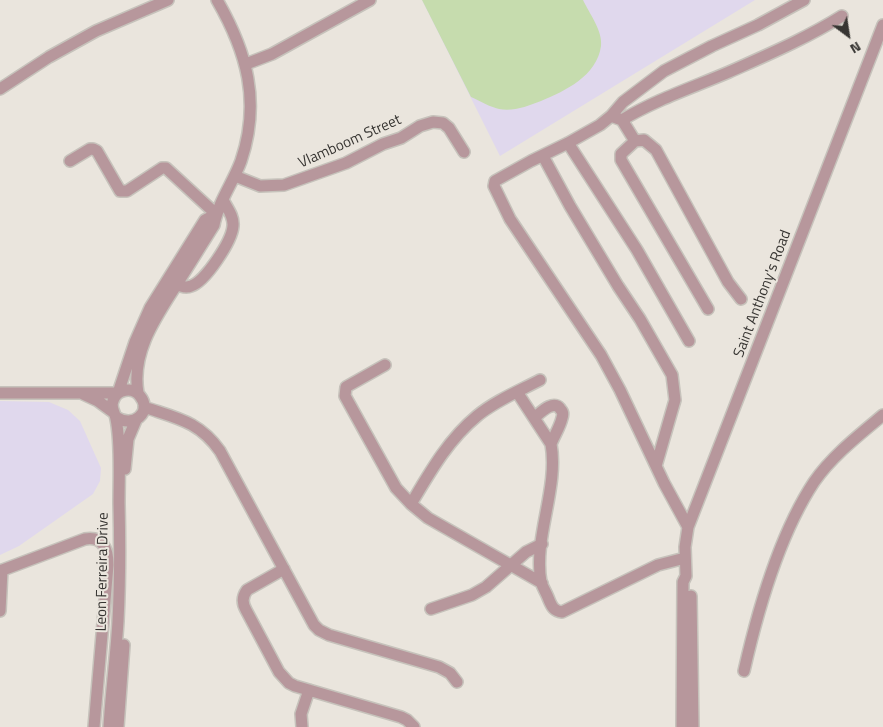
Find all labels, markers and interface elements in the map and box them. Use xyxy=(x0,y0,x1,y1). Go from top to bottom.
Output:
north arrow xyxy=(823,10,873,60)
text: N xyxy=(846,37,866,60)
street label: Vlamboom Street xyxy=(296,111,404,173)
street label: Saint Anthony's Road xyxy=(730,228,796,360)
street label: Leon Ferreira Drive xyxy=(93,512,113,632)

